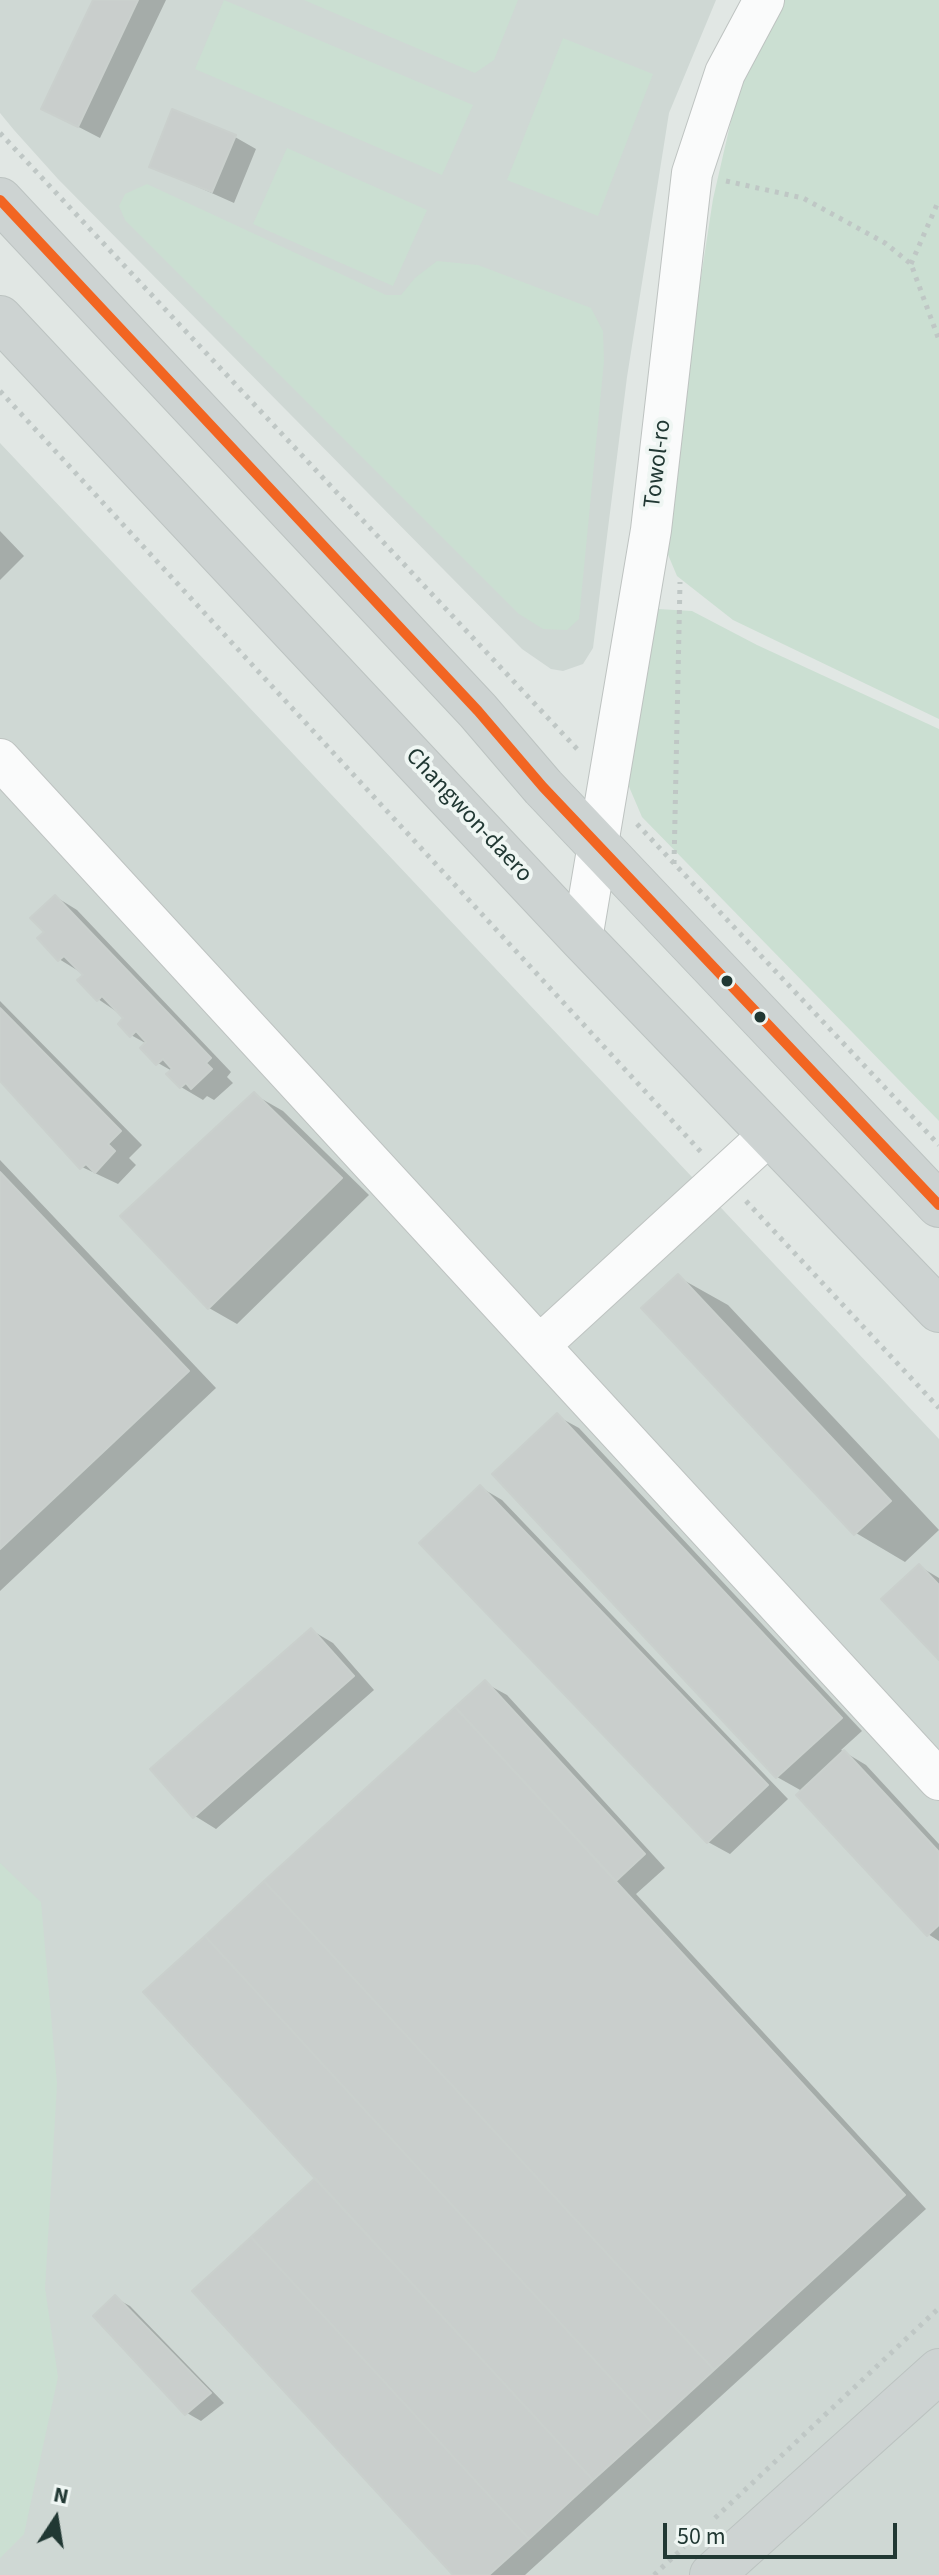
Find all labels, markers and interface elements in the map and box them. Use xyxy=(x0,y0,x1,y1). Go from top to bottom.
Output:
street label: Towol-ro xyxy=(639,418,679,510)
street label: Changwon-daero xyxy=(398,743,538,889)
unlabelled marker xyxy=(719,973,735,989)
unlabelled marker xyxy=(752,1009,768,1025)
text: N xyxy=(50,2478,71,2513)
north arrow xyxy=(16,2479,96,2559)
scale bar xyxy=(667,2507,901,2557)
text: 50 m xyxy=(677,2519,726,2554)

